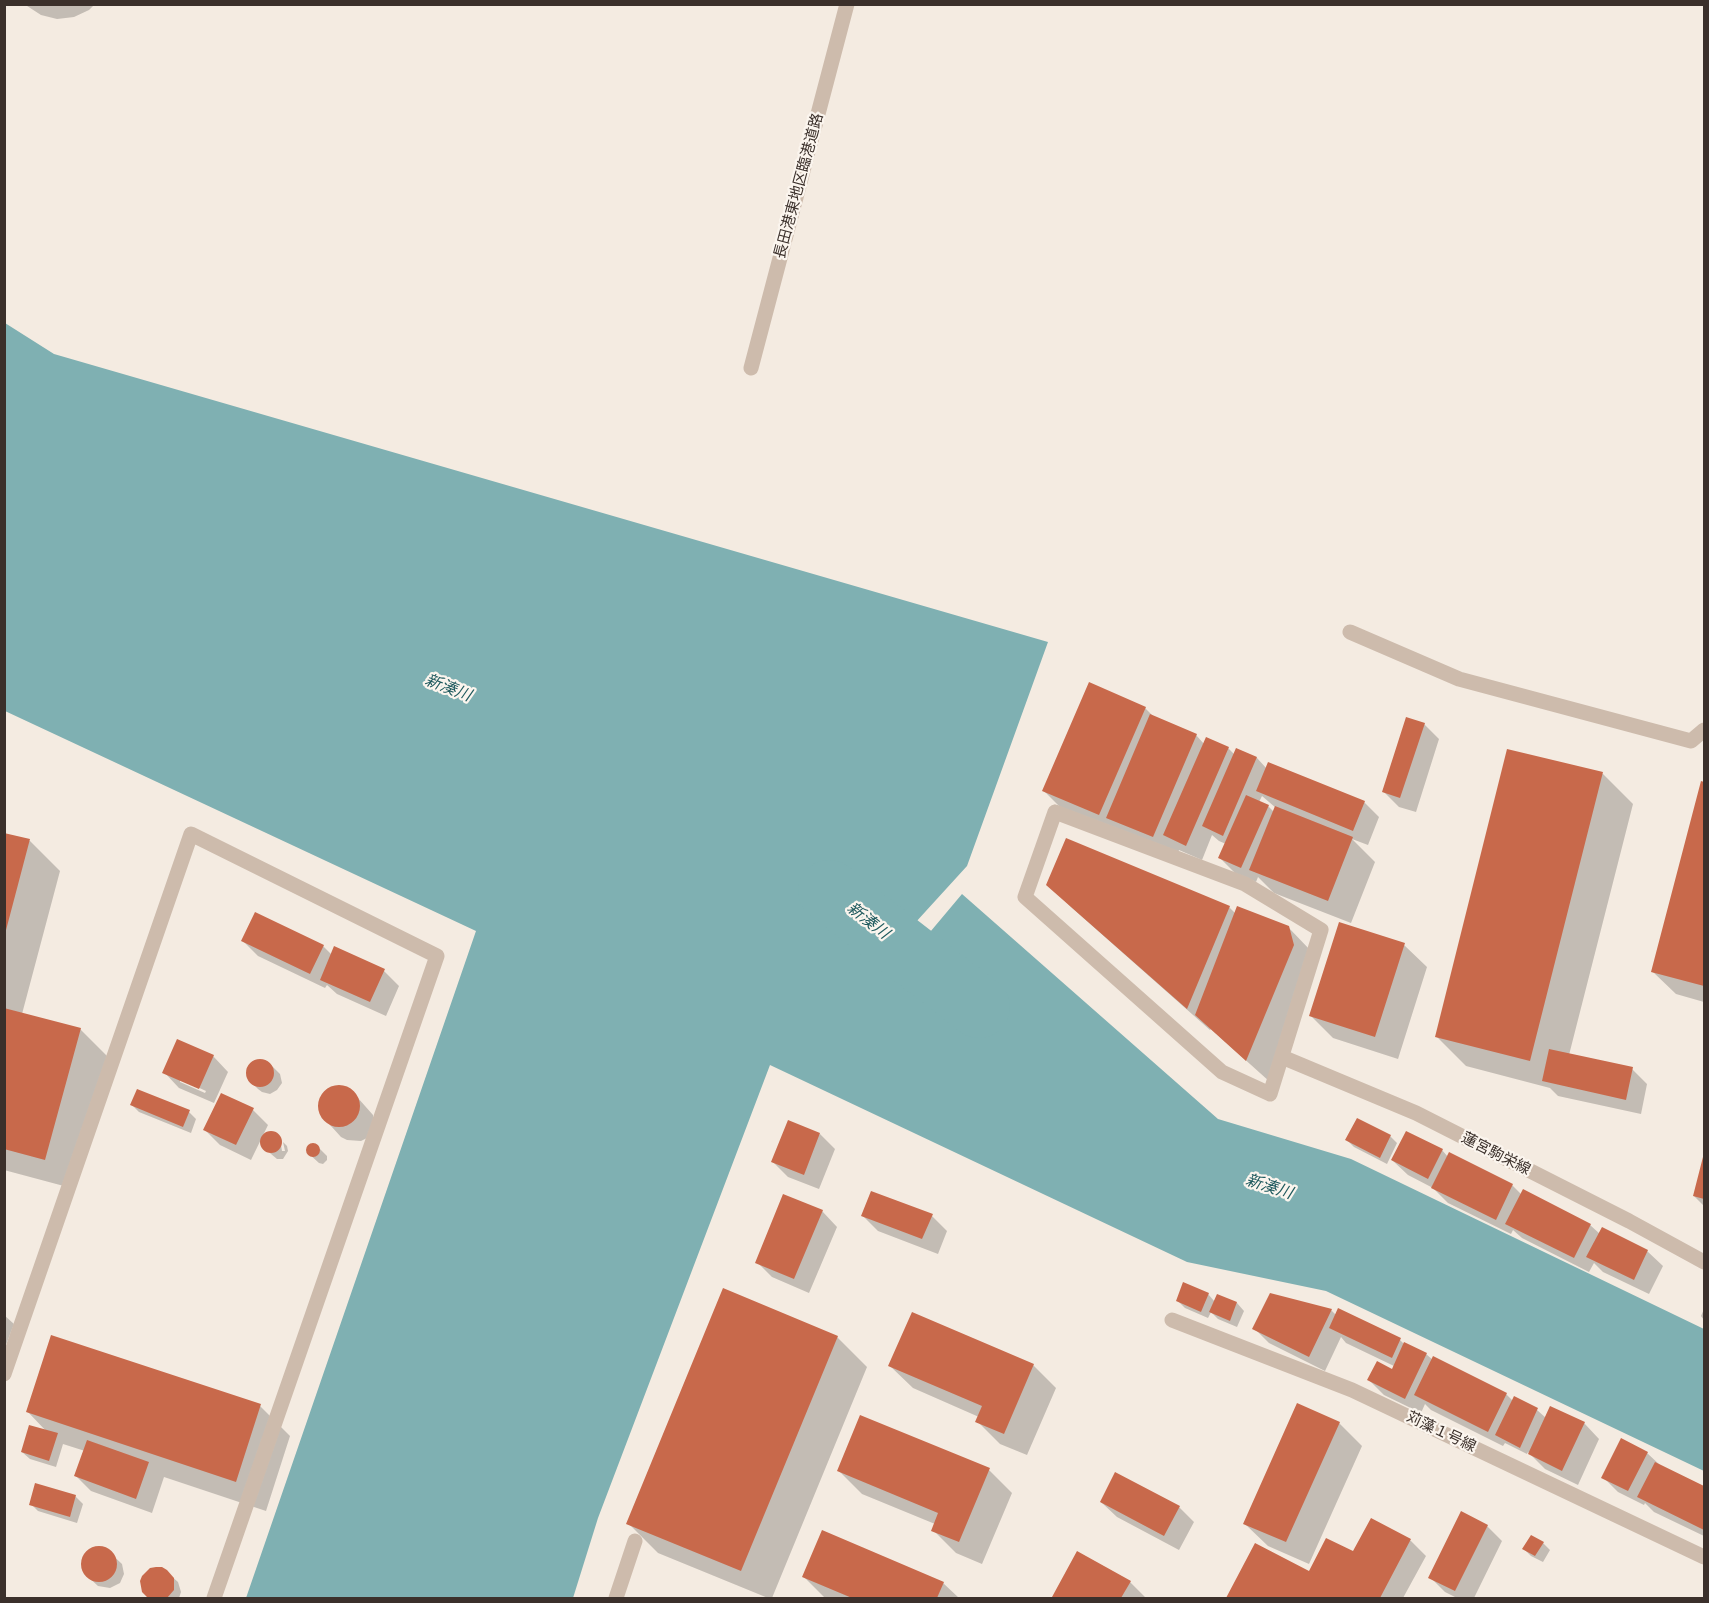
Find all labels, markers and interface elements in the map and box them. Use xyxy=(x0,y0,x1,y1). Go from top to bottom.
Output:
street label: 長田港東地区臨港道路 xyxy=(771,111,827,261)
water label: 新湊川 xyxy=(422,670,474,706)
water label: 新湊川 xyxy=(843,899,893,943)
street label: 蓮宮駒栄線 xyxy=(1459,1129,1533,1179)
water label: 新湊川 xyxy=(1243,1170,1295,1204)
street label: 苅藻１号線 xyxy=(1403,1408,1479,1456)

